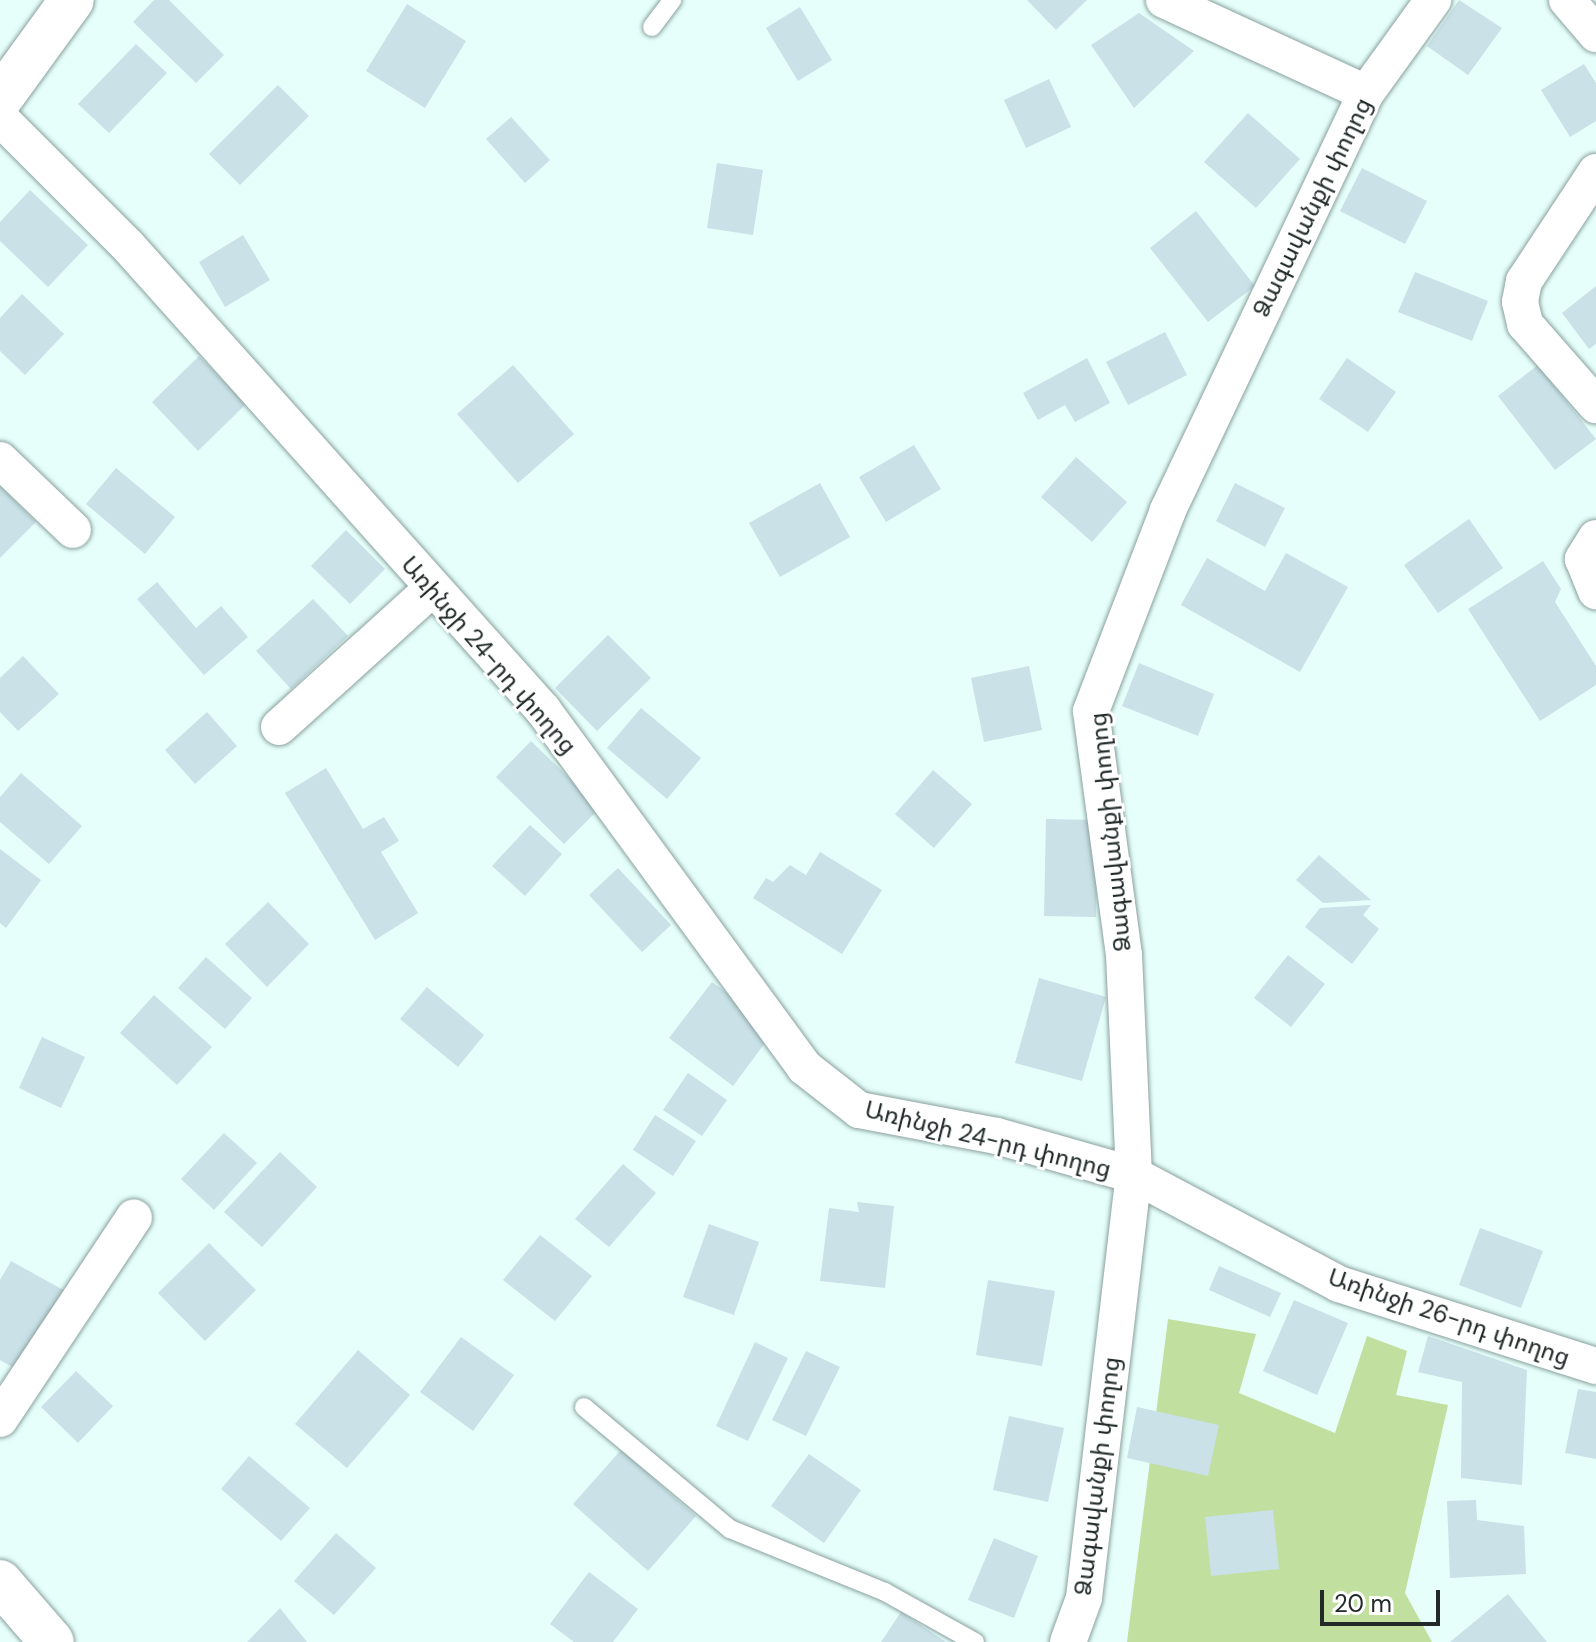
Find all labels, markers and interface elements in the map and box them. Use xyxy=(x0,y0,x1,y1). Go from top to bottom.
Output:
street label: Ձագավանքի փողոց xyxy=(1246,93,1378,321)
street label: Առինջի 24-րդ փողոց xyxy=(395,550,583,760)
street label: Ձագավանքի փողոց xyxy=(1083,711,1137,953)
street label: Առինջի 24-րդ փողոց xyxy=(862,1094,1114,1184)
street label: Առինջի 26-րդ փողոց xyxy=(1324,1262,1574,1372)
street label: Ձագավանքի փողոց xyxy=(1068,1355,1126,1597)
scale bar xyxy=(1324,1574,1444,1624)
text: 20 m xyxy=(1334,1588,1392,1619)

